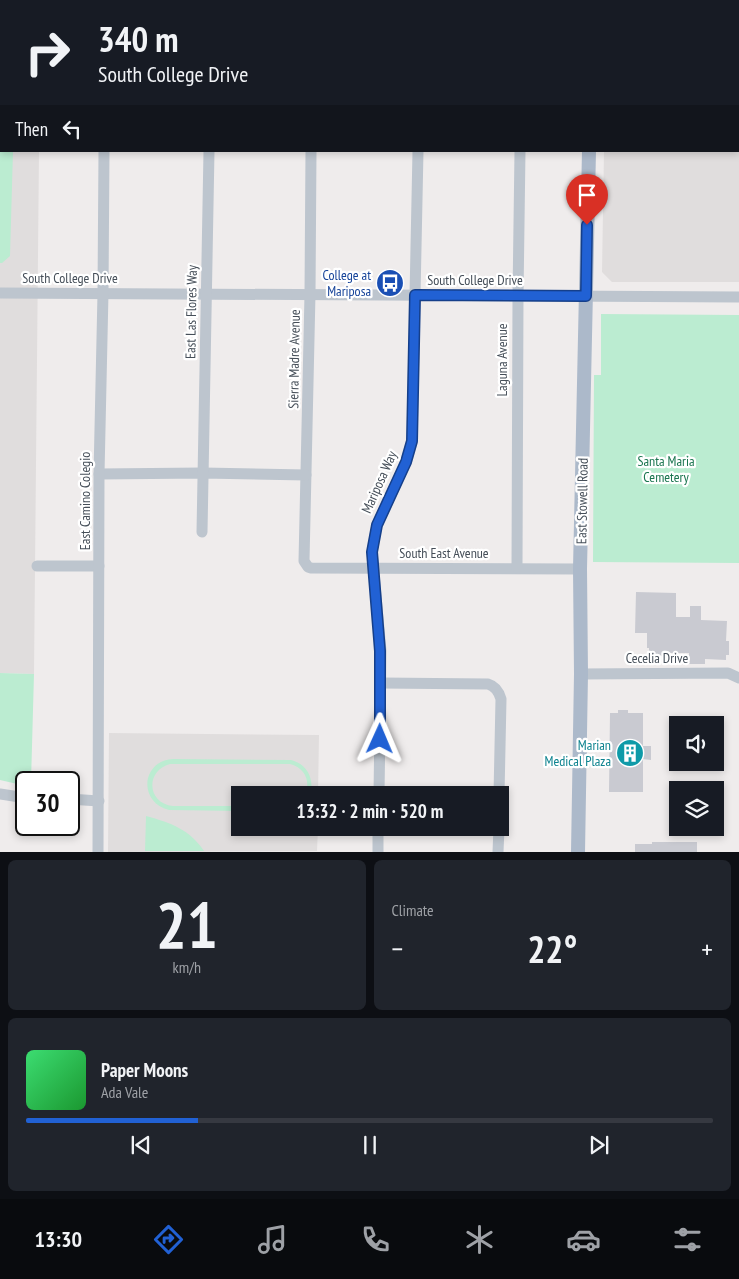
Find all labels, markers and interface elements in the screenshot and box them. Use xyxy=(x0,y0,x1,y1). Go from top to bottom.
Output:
text: 340 m xyxy=(98,16,179,62)
icon: right xyxy=(15,20,80,85)
text: South College Drive xyxy=(98,60,248,88)
icon: left xyxy=(58,115,86,143)
text: Then xyxy=(15,117,48,141)
pin xyxy=(566,174,608,225)
icon: arrive xyxy=(573,181,601,209)
street label: East Las Flores Way xyxy=(181,264,201,359)
place label: College at Mariposa xyxy=(322,266,371,300)
bus stop icon: College at Mariposa xyxy=(375,268,405,298)
street label: South College Drive xyxy=(22,269,118,287)
street label: South College Drive xyxy=(427,271,523,289)
street label: Sierra Madre Avenue xyxy=(284,309,304,409)
street label: Laguna Avenue xyxy=(493,323,511,397)
street label: Mariposa Way xyxy=(357,447,401,516)
street label: East Camino Colegio xyxy=(76,452,94,550)
park label: Santa Maria Cemetery xyxy=(637,452,695,486)
street label: East Stowell Road xyxy=(572,458,592,544)
street label: South East Avenue xyxy=(399,544,489,562)
street label: Cecelia Drive xyxy=(626,649,688,667)
position arrow xyxy=(353,712,405,764)
map controls xyxy=(669,716,724,836)
button: sound xyxy=(669,716,724,771)
place label: Marian Medical Plaza xyxy=(545,736,611,770)
building icon: Marian Medical Plaza xyxy=(615,738,645,768)
speed limit sign: 30 xyxy=(15,771,80,836)
button: layers xyxy=(669,781,724,836)
text: 13:32 · 2 min · 520 m xyxy=(297,799,443,823)
text: 21 xyxy=(156,882,218,966)
text: Climate xyxy=(392,900,434,920)
text: 22° xyxy=(527,924,577,973)
text: − xyxy=(392,930,403,967)
text: + xyxy=(701,930,713,967)
text: km/h xyxy=(173,957,201,977)
text: Paper Moons xyxy=(101,1058,188,1082)
text: Ada Vale xyxy=(101,1082,148,1102)
icon: previous xyxy=(127,1131,155,1159)
icon: pause xyxy=(356,1131,384,1159)
icon: next xyxy=(585,1131,613,1159)
icon: directions xyxy=(151,1222,186,1257)
icon: music xyxy=(255,1222,290,1257)
icon: phone xyxy=(358,1222,393,1257)
icon: climate xyxy=(462,1222,497,1257)
icon: car xyxy=(566,1222,601,1257)
icon: filters xyxy=(670,1222,705,1257)
text: 13:30 xyxy=(34,1225,82,1253)

